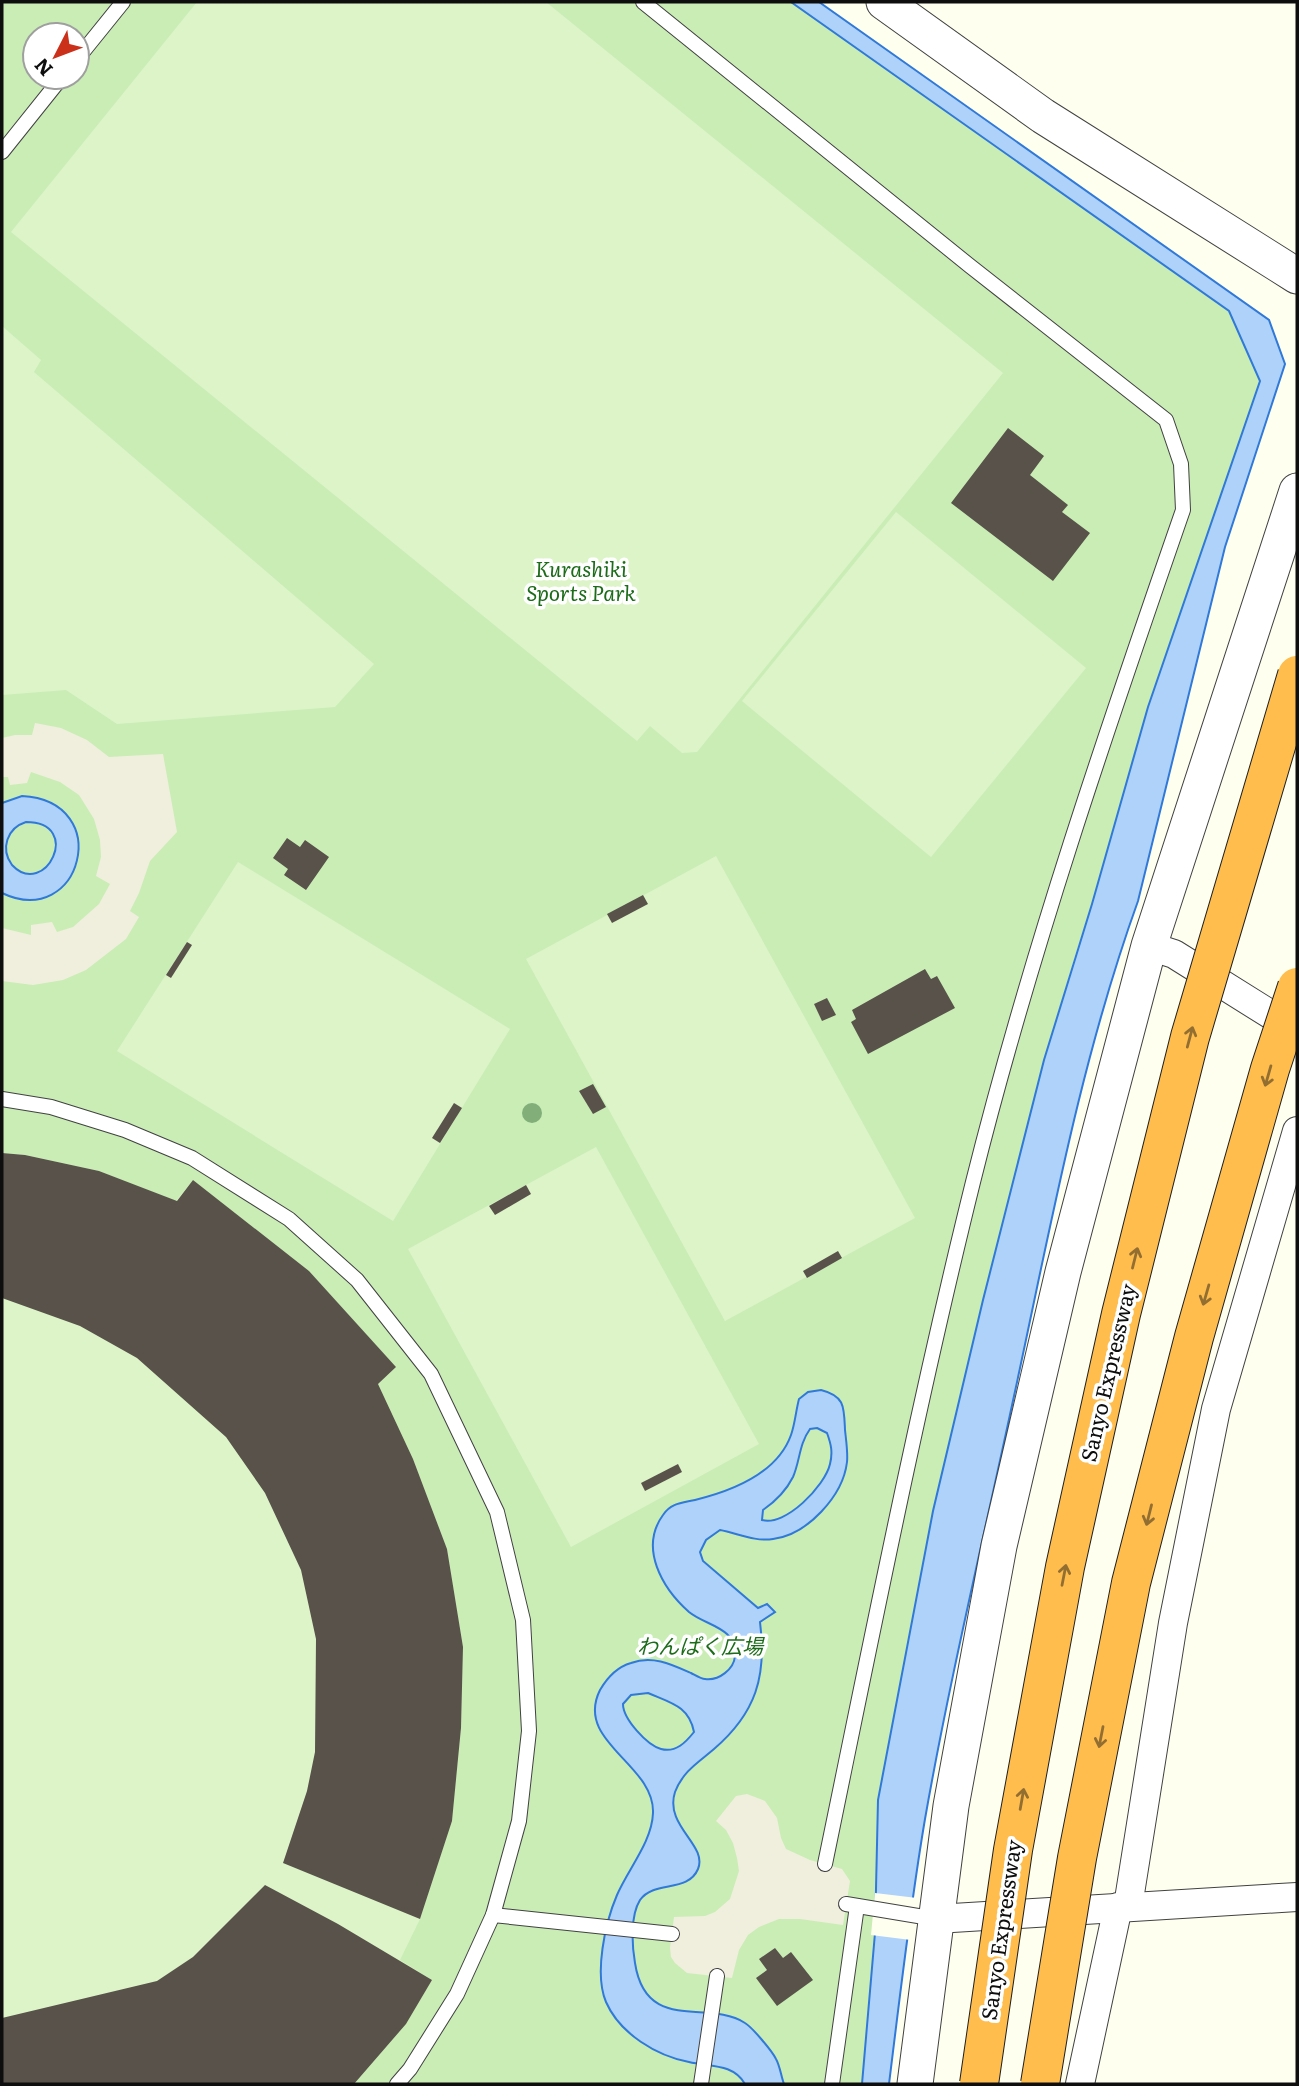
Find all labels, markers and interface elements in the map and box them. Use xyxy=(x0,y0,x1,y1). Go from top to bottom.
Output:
north arrow xyxy=(21,21,91,91)
text: N xyxy=(27,53,58,83)
park label: Kurashiki Sports Park xyxy=(526,552,636,607)
one-way arrow xyxy=(1184,1026,1197,1049)
one-way arrow xyxy=(1261,1064,1274,1086)
one-way arrow xyxy=(1129,1247,1142,1269)
street label: Sanyo Expressway xyxy=(1071,1280,1142,1464)
one-way arrow xyxy=(1199,1283,1212,1305)
one-way arrow xyxy=(1142,1503,1155,1526)
one-way arrow xyxy=(1057,1564,1071,1587)
park label: わんぱく広場 xyxy=(637,1629,765,1660)
one-way arrow xyxy=(1094,1725,1107,1748)
one-way arrow xyxy=(1016,1788,1030,1811)
street label: Sanyo Expressway xyxy=(972,1837,1028,2022)

